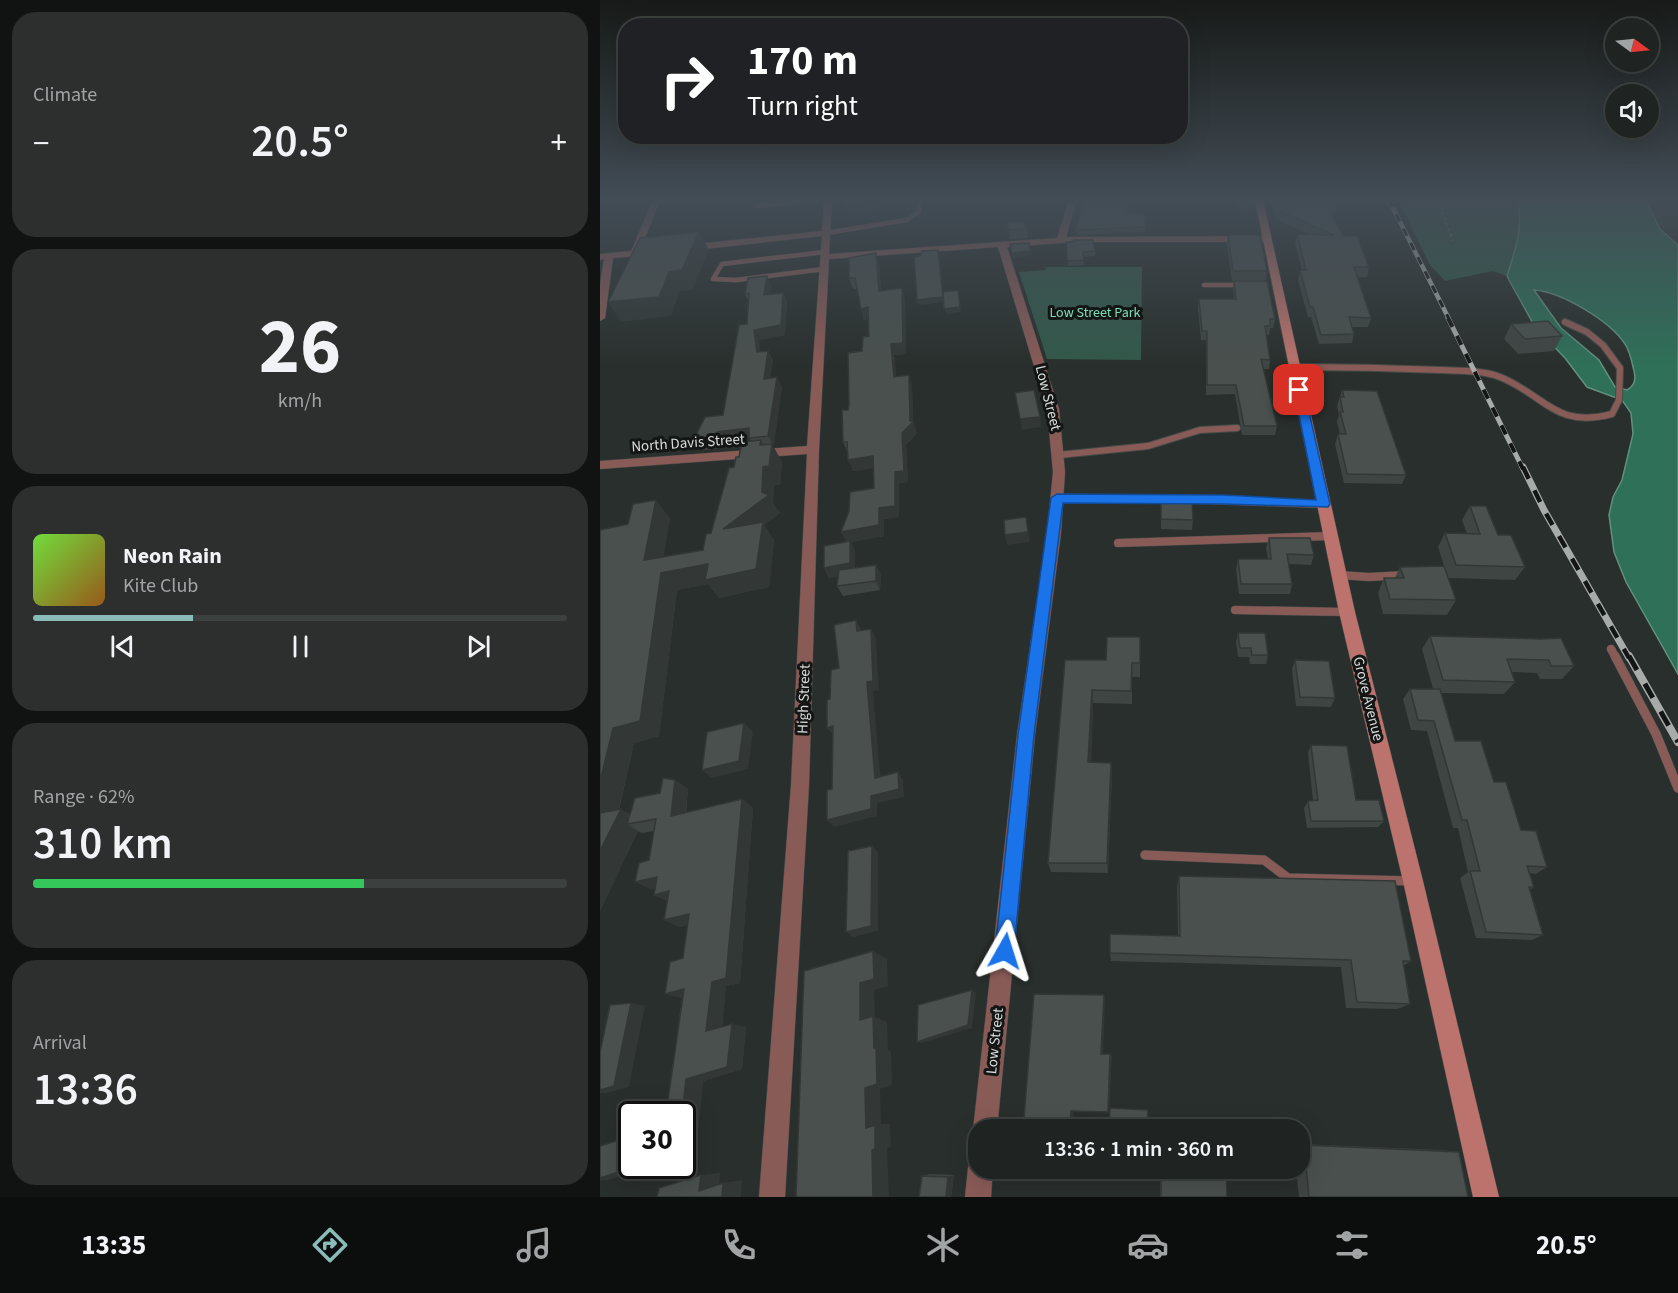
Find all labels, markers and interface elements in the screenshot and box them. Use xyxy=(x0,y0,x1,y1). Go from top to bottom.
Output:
north arrow xyxy=(1605,18,1659,72)
map controls xyxy=(1605,18,1659,138)
text: 170 m xyxy=(747,31,858,91)
icon: right xyxy=(648,42,726,120)
text: Climate xyxy=(33,81,97,109)
button: sound xyxy=(1605,84,1659,138)
text: Turn right xyxy=(747,87,858,126)
text: 20.5° xyxy=(251,110,349,174)
text: − xyxy=(33,120,49,167)
text: + xyxy=(551,120,567,167)
text: 26 xyxy=(259,292,341,403)
park label: Low Street Park xyxy=(1049,303,1141,323)
street label: Low Street xyxy=(1030,363,1066,433)
pin xyxy=(1273,364,1324,415)
icon: arrive xyxy=(1282,373,1315,406)
text: km/h xyxy=(278,387,322,415)
street label: North Davis Street xyxy=(631,429,745,457)
text: Neon Rain xyxy=(123,540,222,572)
text: Kite Club xyxy=(123,572,198,600)
icon: previous xyxy=(106,630,139,663)
icon: pause xyxy=(284,630,317,663)
icon: next xyxy=(462,630,495,663)
street label: Grove Avenue xyxy=(1347,655,1389,743)
street label: High Street xyxy=(792,664,816,734)
text: Range · 62% xyxy=(33,783,134,811)
text: 310 km xyxy=(33,812,173,876)
position arrow xyxy=(973,919,1037,983)
street label: Low Street xyxy=(981,1007,1009,1075)
text: Arrival xyxy=(33,1029,87,1057)
text: 13:36 xyxy=(33,1058,138,1122)
speed limit sign: 30 xyxy=(618,1101,696,1179)
text: 13:36 · 1 min · 360 m xyxy=(1044,1133,1234,1165)
icon: directions xyxy=(309,1224,351,1266)
icon: music xyxy=(513,1224,555,1266)
icon: phone xyxy=(718,1224,760,1266)
icon: climate xyxy=(922,1224,964,1266)
icon: car xyxy=(1127,1224,1169,1266)
icon: filters xyxy=(1331,1224,1373,1266)
text: 13:35 xyxy=(81,1226,146,1265)
text: 20.5° xyxy=(1536,1226,1597,1265)

